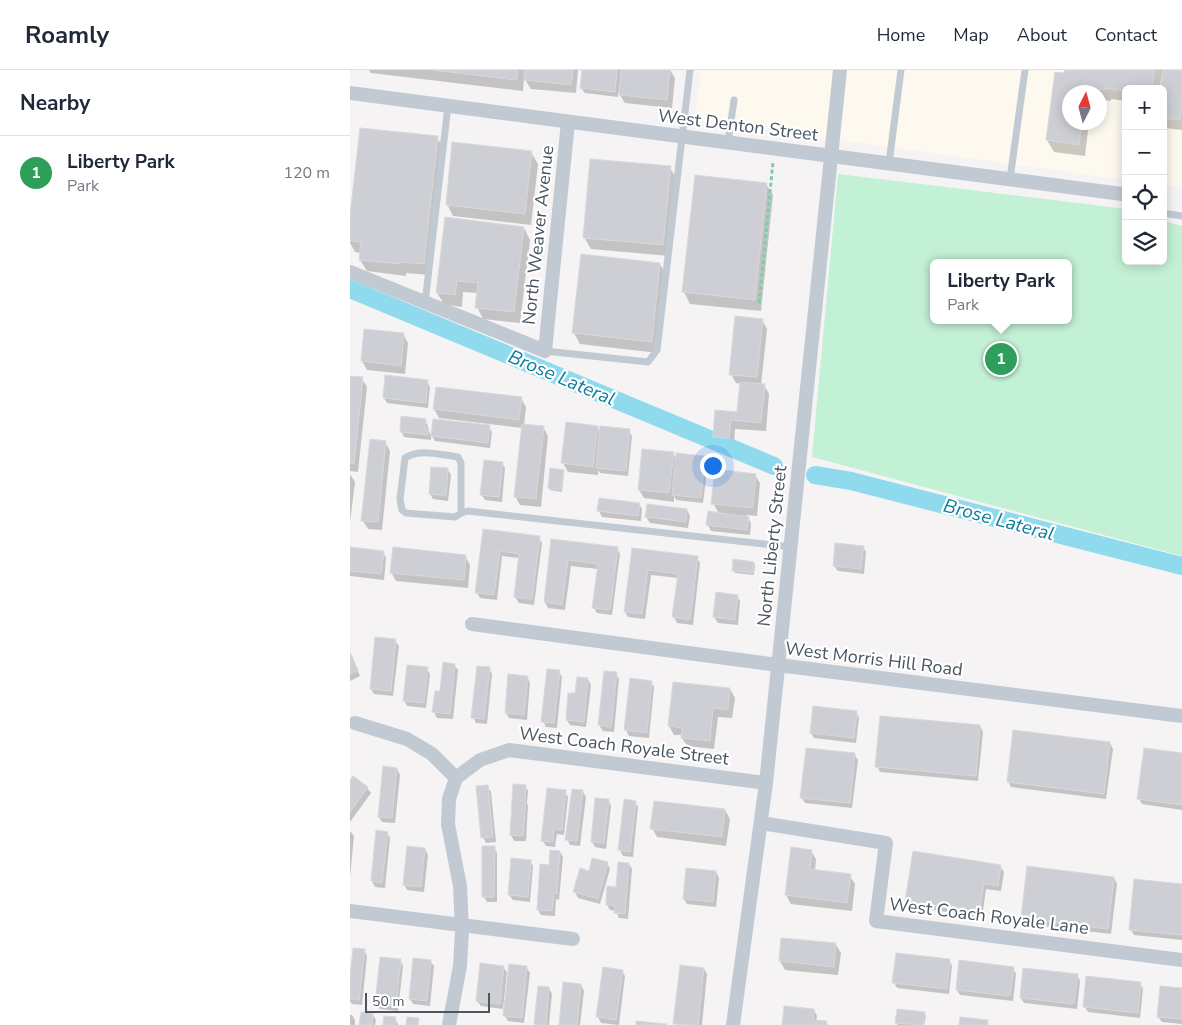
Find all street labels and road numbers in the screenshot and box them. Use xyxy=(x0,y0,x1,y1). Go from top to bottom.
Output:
street label: West Denton Street xyxy=(657,103,820,147)
street label: North Weaver Avenue xyxy=(517,144,559,326)
street label: North Liberty Street xyxy=(752,464,792,628)
street label: West Morris Hill Road xyxy=(784,636,964,682)
street label: West Coach Royale Street xyxy=(518,721,731,771)
street label: West Coach Royale Lane xyxy=(888,892,1090,940)

